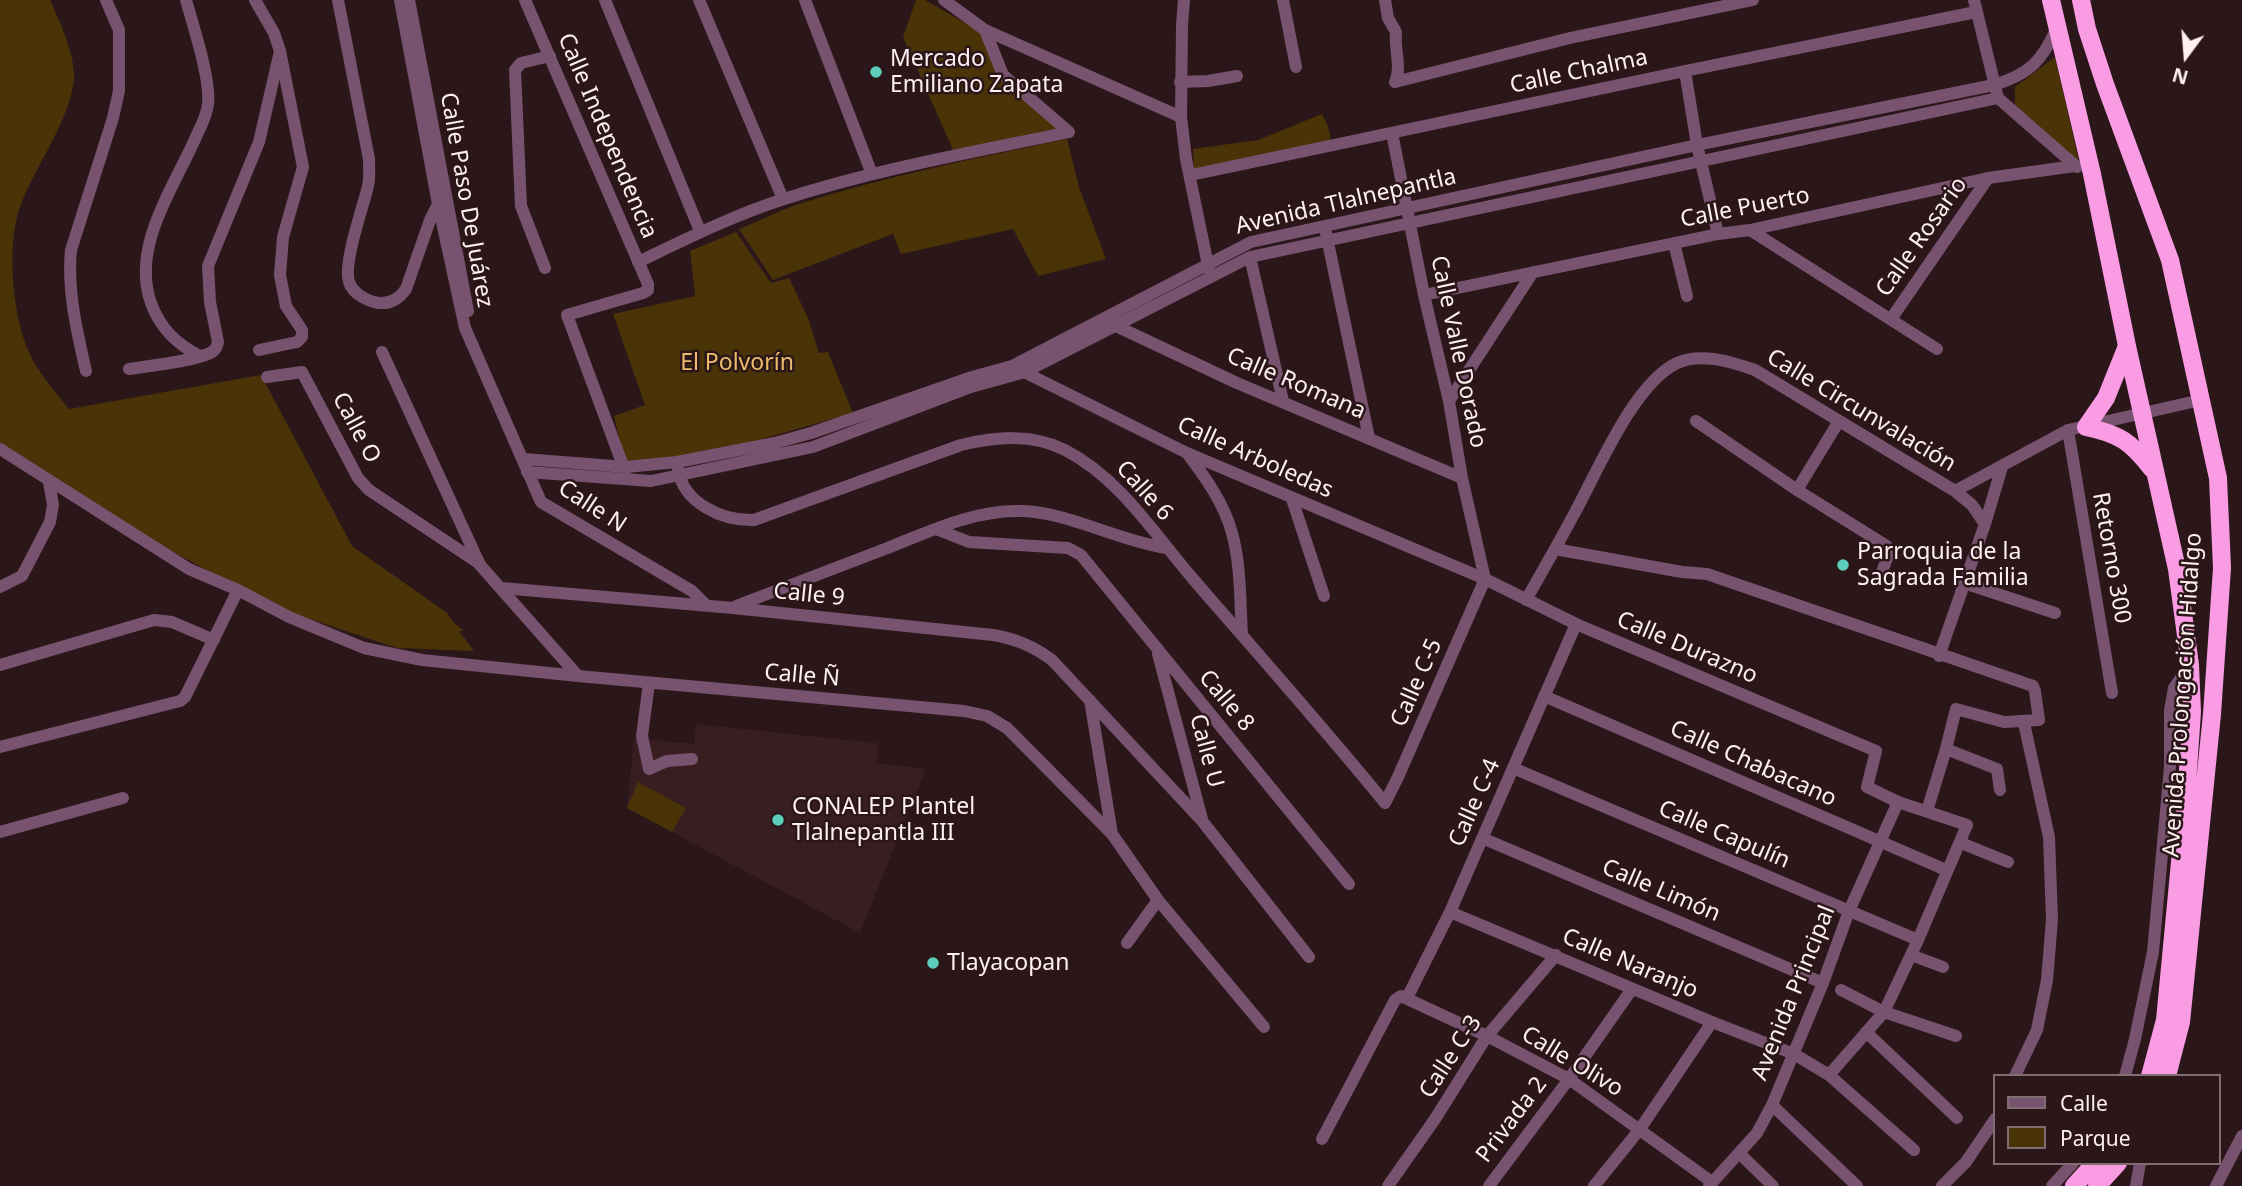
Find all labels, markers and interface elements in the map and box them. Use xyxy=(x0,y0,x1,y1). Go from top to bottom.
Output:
north arrow xyxy=(2151,21,2221,91)
street label: Calle Independencia xyxy=(551,29,663,243)
street label: Calle Chalma xyxy=(1508,44,1650,100)
place label: Mercado Emiliano Zapata xyxy=(890,45,1063,99)
text: N xyxy=(2169,62,2191,91)
marker: Mercado Emiliano Zapata xyxy=(868,64,884,80)
street label: Calle Paso De Juárez xyxy=(434,90,498,310)
street label: Avenida Tlalnepantla xyxy=(1233,163,1459,241)
street label: Calle Rosario xyxy=(1871,172,1973,302)
street label: Calle Puerto xyxy=(1678,182,1812,234)
street label: Calle Valle Dorado xyxy=(1424,253,1492,451)
street label: Calle Romana xyxy=(1222,342,1370,426)
street label: Calle Circunvalación xyxy=(1761,344,1961,478)
park label: El Polvorín xyxy=(680,349,794,377)
street label: Calle O xyxy=(326,388,386,468)
street label: Calle Arboledas xyxy=(1173,411,1337,505)
street label: Calle 6 xyxy=(1110,455,1178,527)
street label: Calle N xyxy=(553,475,631,539)
street label: Retorno 300 xyxy=(2086,490,2136,626)
street label: Avenida Prolongación Hidalgo xyxy=(2158,532,2208,858)
place label: Parroquia de la Sagrada Familia xyxy=(1857,538,2029,592)
marker: Parroquia de la Sagrada Familia xyxy=(1835,557,1851,573)
street label: Calle 9 xyxy=(772,578,846,612)
street label: Calle Durazno xyxy=(1613,606,1761,690)
street label: Calle C-5 xyxy=(1385,635,1449,731)
street label: Calle Ñ xyxy=(763,659,841,693)
street label: Calle 8 xyxy=(1192,665,1260,737)
street label: Calle U xyxy=(1183,711,1229,791)
street label: Calle Chabacano xyxy=(1666,715,1840,813)
street label: Calle C-4 xyxy=(1443,755,1507,851)
place label: CONALEP Plantel Tlalnepantla III xyxy=(792,793,975,847)
street label: Calle Capulín xyxy=(1654,795,1794,875)
marker: CONALEP Plantel Tlalnepantla III xyxy=(770,812,786,828)
street label: Calle Limón xyxy=(1598,854,1724,928)
street label: Avenida Principal xyxy=(1746,902,1842,1084)
street label: Calle Naranjo xyxy=(1558,923,1702,1005)
place label: Tlayacopan xyxy=(947,949,1069,977)
marker: Tlayacopan xyxy=(925,955,941,971)
street label: Calle C-3 xyxy=(1414,1010,1488,1104)
street label: Calle Olivo xyxy=(1516,1021,1628,1103)
street label: Privada 2 xyxy=(1471,1072,1553,1168)
legend xyxy=(1994,1074,2221,1165)
text: Calle xyxy=(2060,1089,2108,1117)
text: Parque xyxy=(2060,1124,2130,1152)

